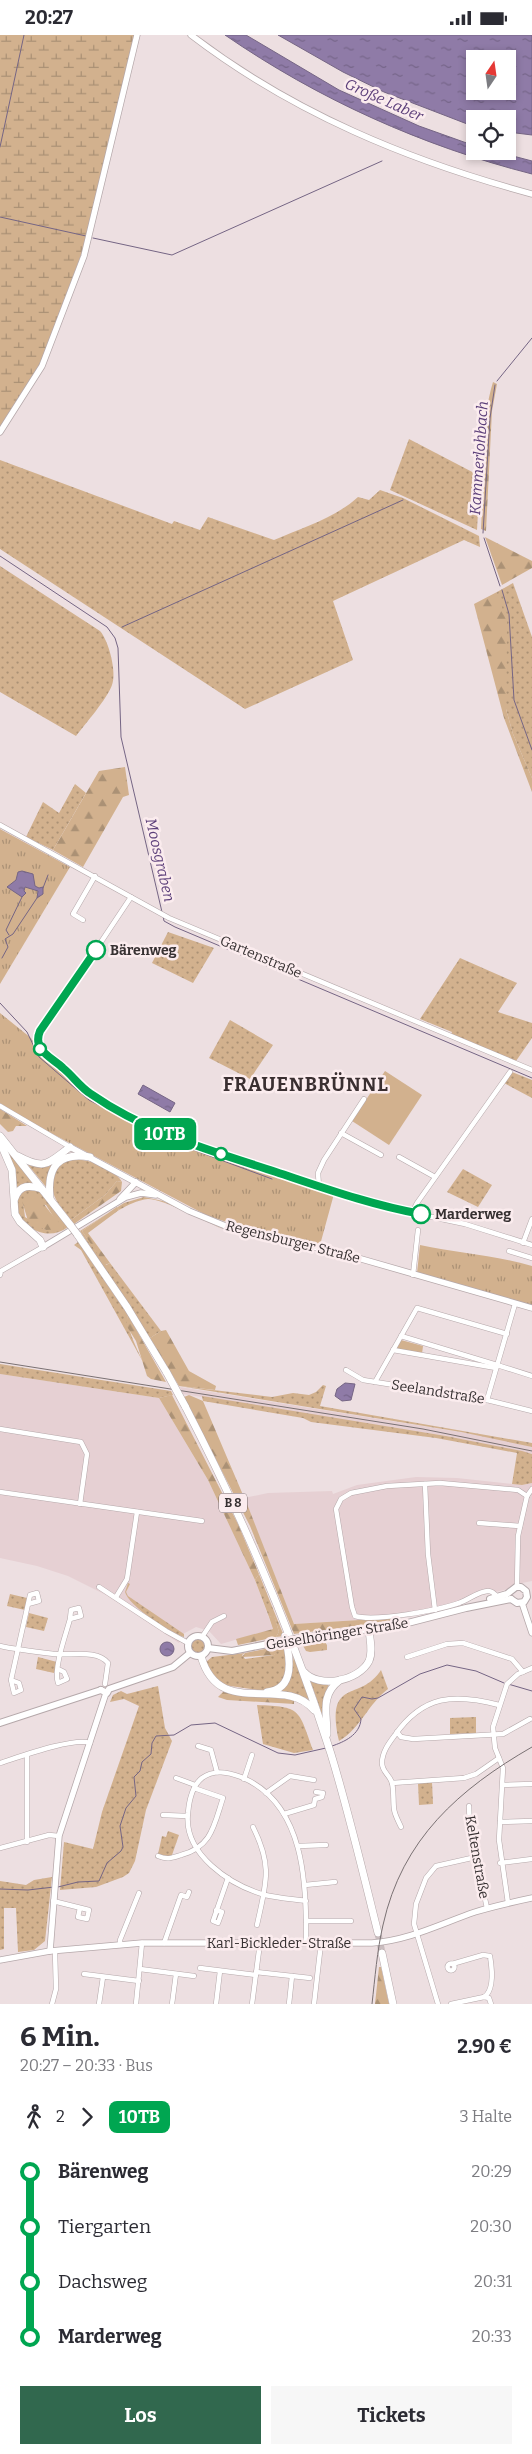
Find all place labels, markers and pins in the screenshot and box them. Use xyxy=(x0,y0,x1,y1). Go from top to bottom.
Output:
marker: Bärenweg xyxy=(86,940,106,960)
place label: Bärenweg xyxy=(110,942,177,959)
unlabelled marker xyxy=(33,1042,47,1056)
unlabelled marker xyxy=(214,1147,228,1161)
marker: Marderweg xyxy=(411,1204,431,1224)
place label: Marderweg xyxy=(435,1206,511,1223)

